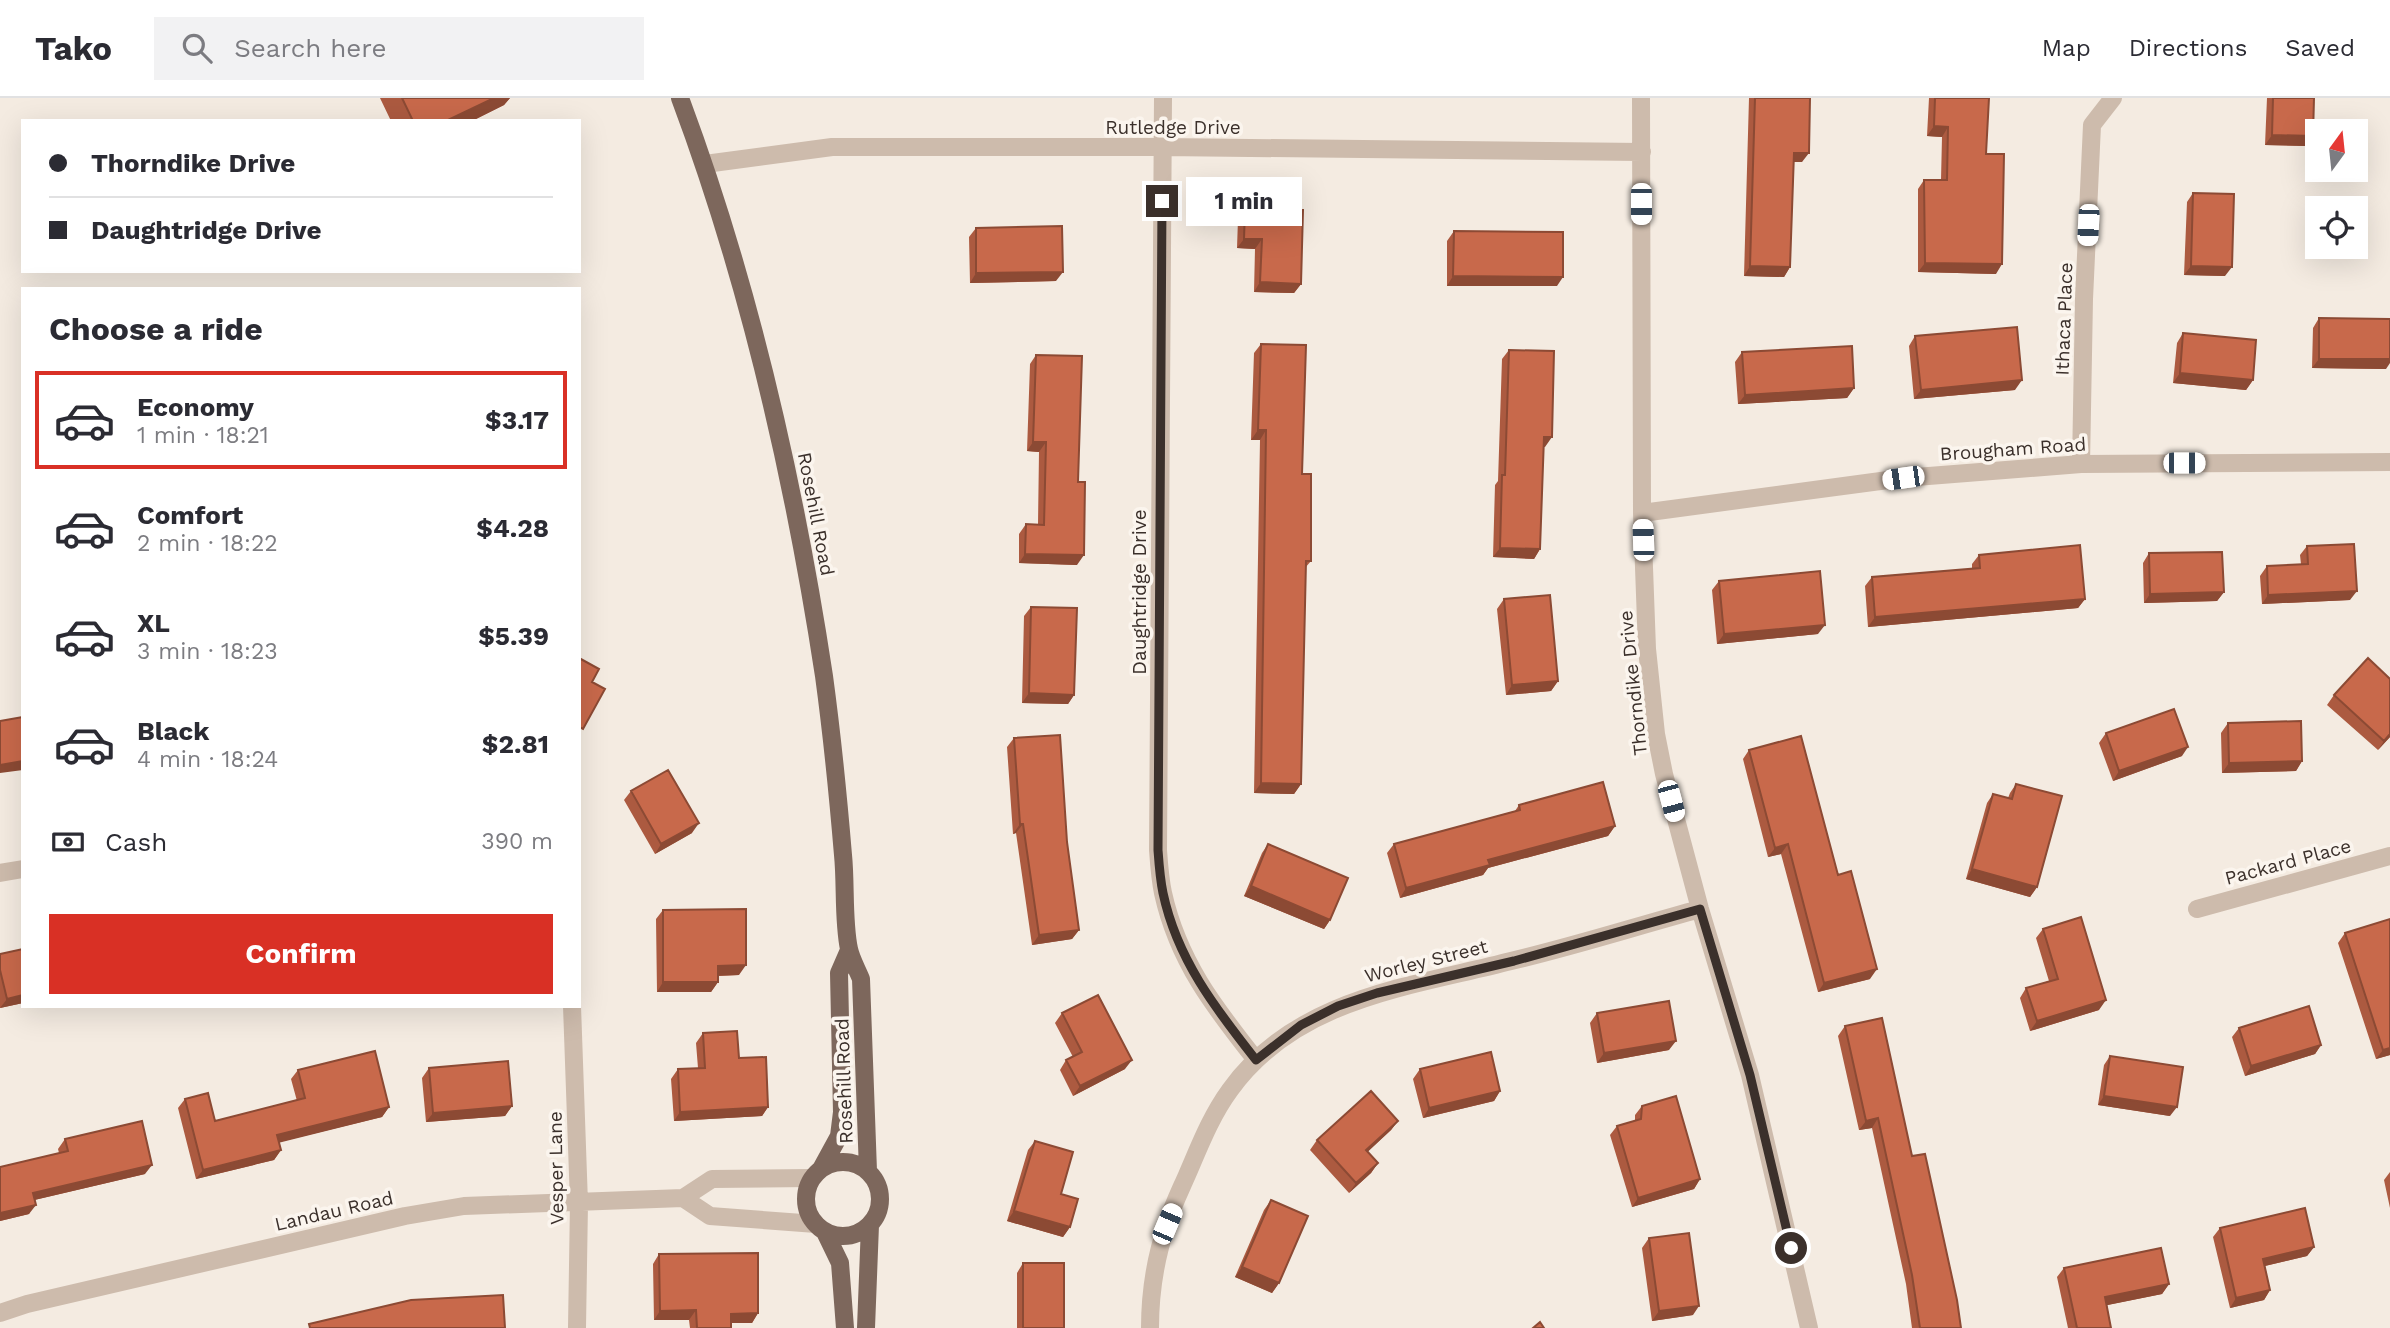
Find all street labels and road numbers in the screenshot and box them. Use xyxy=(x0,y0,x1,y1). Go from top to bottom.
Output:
street label: Rutledge Drive xyxy=(1105,116,1241,139)
street label: Ithaca Place xyxy=(2051,262,2077,376)
street label: Brougham Road xyxy=(1939,432,2087,466)
street label: Rosehill Road xyxy=(793,450,839,578)
street label: Daughtridge Drive xyxy=(1128,509,1151,675)
street label: Thorndike Drive xyxy=(1614,609,1652,757)
street label: Packard Place xyxy=(2222,834,2354,890)
street label: Worley Street xyxy=(1362,935,1490,987)
street label: Rosehill Road xyxy=(830,1018,858,1144)
street label: Vesper Lane xyxy=(544,1111,568,1225)
street label: Landau Road xyxy=(272,1186,396,1236)

